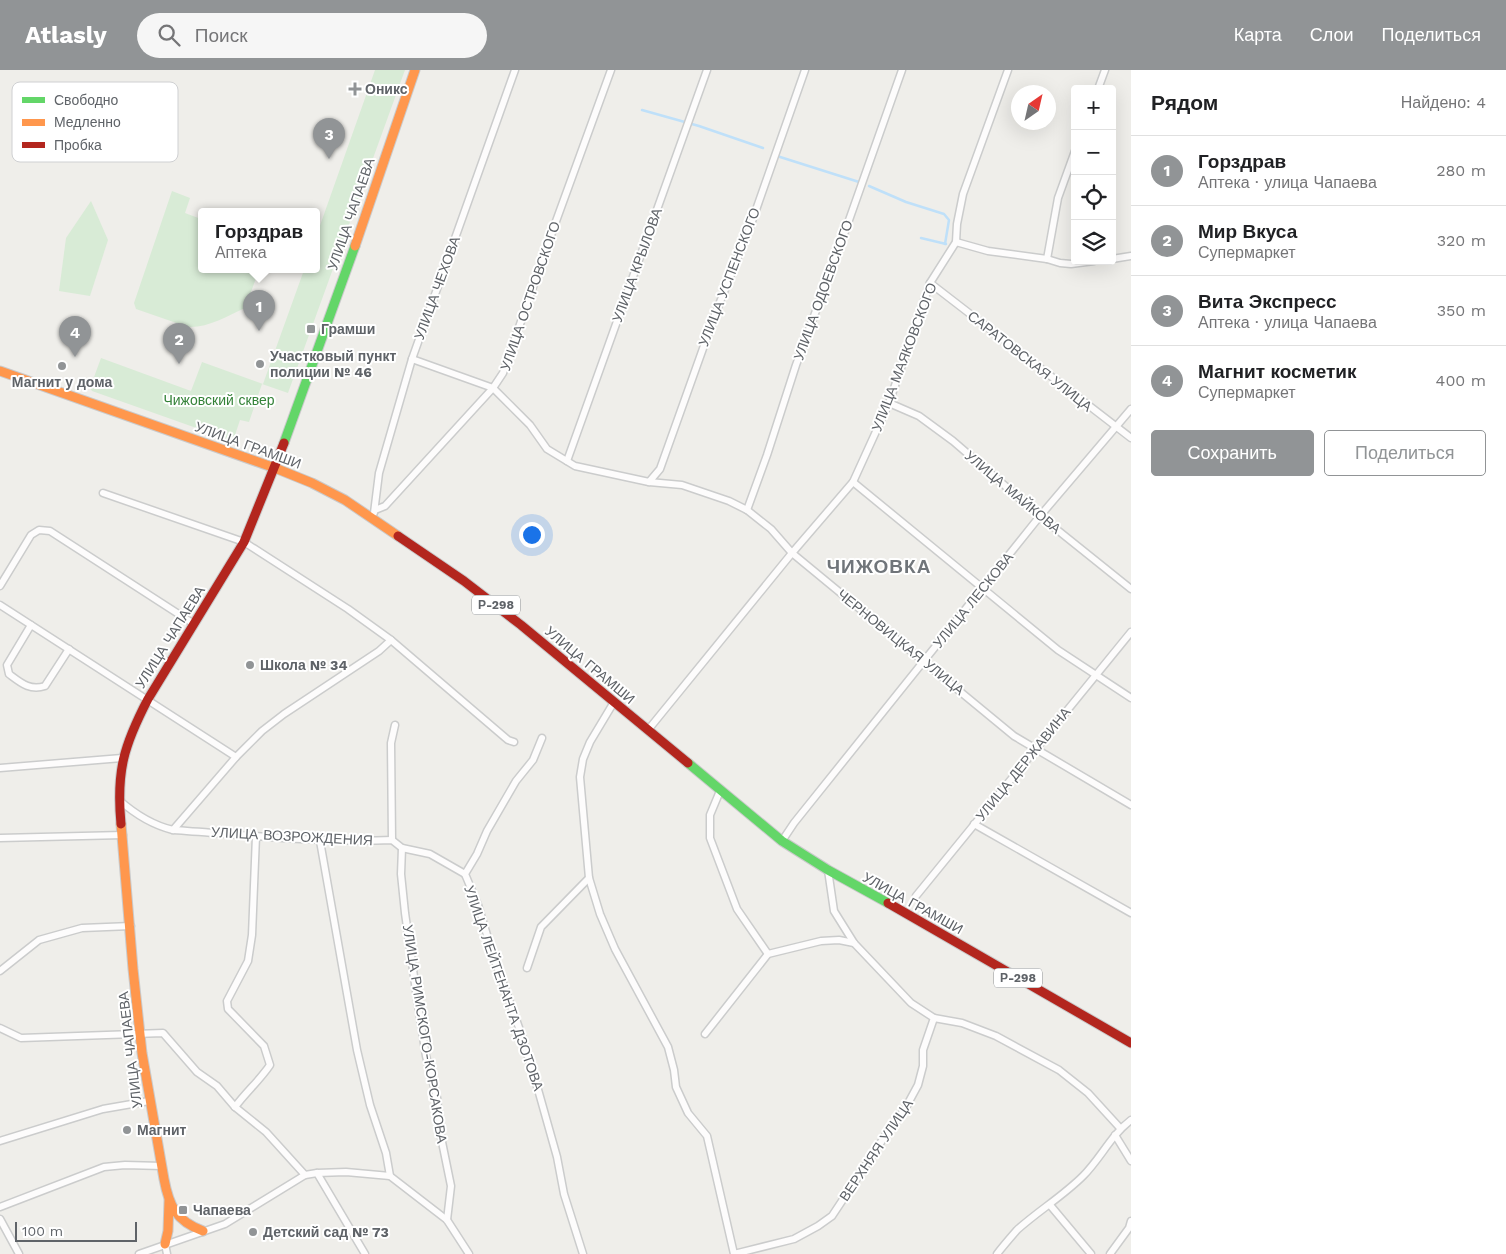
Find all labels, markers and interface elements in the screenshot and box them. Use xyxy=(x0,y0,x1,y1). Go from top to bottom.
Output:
search box xyxy=(137,13,487,58)
text: Atlasly xyxy=(25,21,107,49)
icon: search xyxy=(155,21,183,49)
text: Поиск xyxy=(195,24,247,47)
text: Карта xyxy=(1234,24,1282,45)
text: Слои xyxy=(1310,24,1354,45)
text: Поделиться xyxy=(1382,24,1481,45)
place label: Оникс xyxy=(365,81,408,97)
legend xyxy=(12,82,178,162)
marker: Оникс xyxy=(349,83,361,95)
north arrow xyxy=(1011,85,1056,130)
map controls xyxy=(1071,85,1116,265)
button: + xyxy=(1071,85,1116,130)
text: Рядом xyxy=(1151,90,1218,115)
text: Свободно xyxy=(54,92,119,108)
text: Найдено: 4 xyxy=(1401,93,1486,112)
text: Медленно xyxy=(54,114,121,130)
pin: 3 xyxy=(313,118,345,159)
button: − xyxy=(1071,130,1116,175)
text: Пробка xyxy=(54,137,102,153)
text: Горздрав xyxy=(1198,150,1286,173)
street label: УЛИЦА ЧАПАЕВА xyxy=(324,155,378,272)
text: 1 xyxy=(1164,161,1170,180)
text: 280 m xyxy=(1436,161,1486,180)
text: Аптека · улица Чапаева xyxy=(1198,173,1377,192)
button: locate xyxy=(1071,175,1116,220)
street label: УЛИЦА КРЫЛОВА xyxy=(609,205,665,324)
street label: УЛИЦА УСПЕНСКОГО xyxy=(695,205,763,349)
popup xyxy=(198,208,320,273)
street label: УЛИЦА ОДОЕВСКОГО xyxy=(790,218,856,362)
street label: УЛИЦА ОСТРОВСКОГО xyxy=(497,219,563,373)
text: Горздрав xyxy=(215,220,303,243)
button: layers xyxy=(1071,220,1116,265)
text: Мир Вкуса xyxy=(1198,220,1297,243)
text: 2 xyxy=(1162,231,1172,250)
text: 320 m xyxy=(1437,231,1486,250)
street label: УЛИЦА ЧЕХОВА xyxy=(411,234,463,342)
text: Аптека xyxy=(215,243,267,262)
text: Супермаркет xyxy=(1198,243,1296,262)
street label: УЛИЦА МАЯКОВСКОГО xyxy=(868,280,940,433)
pin: 1 xyxy=(243,290,275,331)
text: Вита Экспресс xyxy=(1198,290,1337,313)
text: 3 xyxy=(1162,301,1172,320)
text: 350 m xyxy=(1437,301,1486,320)
street label: САРАТОВСКАЯ УЛИЦА xyxy=(965,307,1096,415)
text: Аптека · улица Чапаева xyxy=(1198,313,1377,332)
pin: 4 xyxy=(59,316,91,357)
place label: Грамши xyxy=(321,321,375,337)
pin: 2 xyxy=(163,323,195,364)
marker: Грамши xyxy=(305,323,317,335)
place label: Участковый пункт полиции № 46 xyxy=(270,348,397,380)
marker: Участковый пункт полиции № 46 xyxy=(254,358,266,370)
marker: Магнит у дома xyxy=(56,360,68,372)
text: Магнит косметик xyxy=(1198,360,1356,383)
text: 4 xyxy=(1162,371,1172,390)
text: 400 m xyxy=(1436,371,1486,390)
place label: Магнит у дома xyxy=(12,374,112,390)
text: Супермаркет xyxy=(1198,383,1296,402)
park label: Чижовский сквер xyxy=(163,392,275,408)
street label: УЛИЦА ГРАМШИ xyxy=(193,418,303,472)
button: Сохранить xyxy=(1151,430,1314,476)
button: Поделиться xyxy=(1324,430,1486,476)
street label: УЛИЦА МАЙКОВА xyxy=(962,446,1065,537)
your location xyxy=(519,522,545,548)
street label: УЛИЦА ЛЕСКОВА xyxy=(930,549,1017,651)
district label: ЧИЖОВКА xyxy=(827,555,931,578)
street label: УЛИЦА ЧАПАЕВА xyxy=(132,582,208,691)
street label: ЧЕРНОВИЦКАЯ УЛИЦА xyxy=(834,586,968,699)
road number: Р-298 xyxy=(472,596,520,614)
street label: УЛИЦА ГРАМШИ xyxy=(542,623,638,707)
place label: Школа № 34 xyxy=(260,657,347,673)
marker: Школа № 34 xyxy=(244,659,256,671)
street label: УЛИЦА ДЕРЖАВИНА xyxy=(972,704,1074,824)
street label: УЛИЦА ВОЗРОЖДЕНИЯ xyxy=(211,824,373,848)
street label: УЛИЦА ГРАМШИ xyxy=(860,869,966,937)
street label: УЛИЦА ЛЕЙТЕНАНТА ДЗОТОВА xyxy=(461,883,548,1093)
street label: УЛИЦА РИМСКОГО-КОРСАКОВА xyxy=(400,923,450,1145)
road number: Р-298 xyxy=(994,968,1042,988)
street label: УЛИЦА ЧАПАЕВА xyxy=(115,990,145,1109)
street label: ВЕРХНЯЯ УЛИЦА xyxy=(836,1096,916,1204)
place label: Магнит xyxy=(137,1122,187,1138)
marker: Магнит xyxy=(121,1124,133,1136)
place label: Чапаева xyxy=(193,1202,251,1218)
marker: Чапаева xyxy=(177,1204,189,1216)
scale bar xyxy=(15,1219,138,1242)
text: 100 m xyxy=(22,1223,63,1239)
place label: Детский сад № 73 xyxy=(263,1224,389,1240)
marker: Детский сад № 73 xyxy=(247,1226,259,1238)

